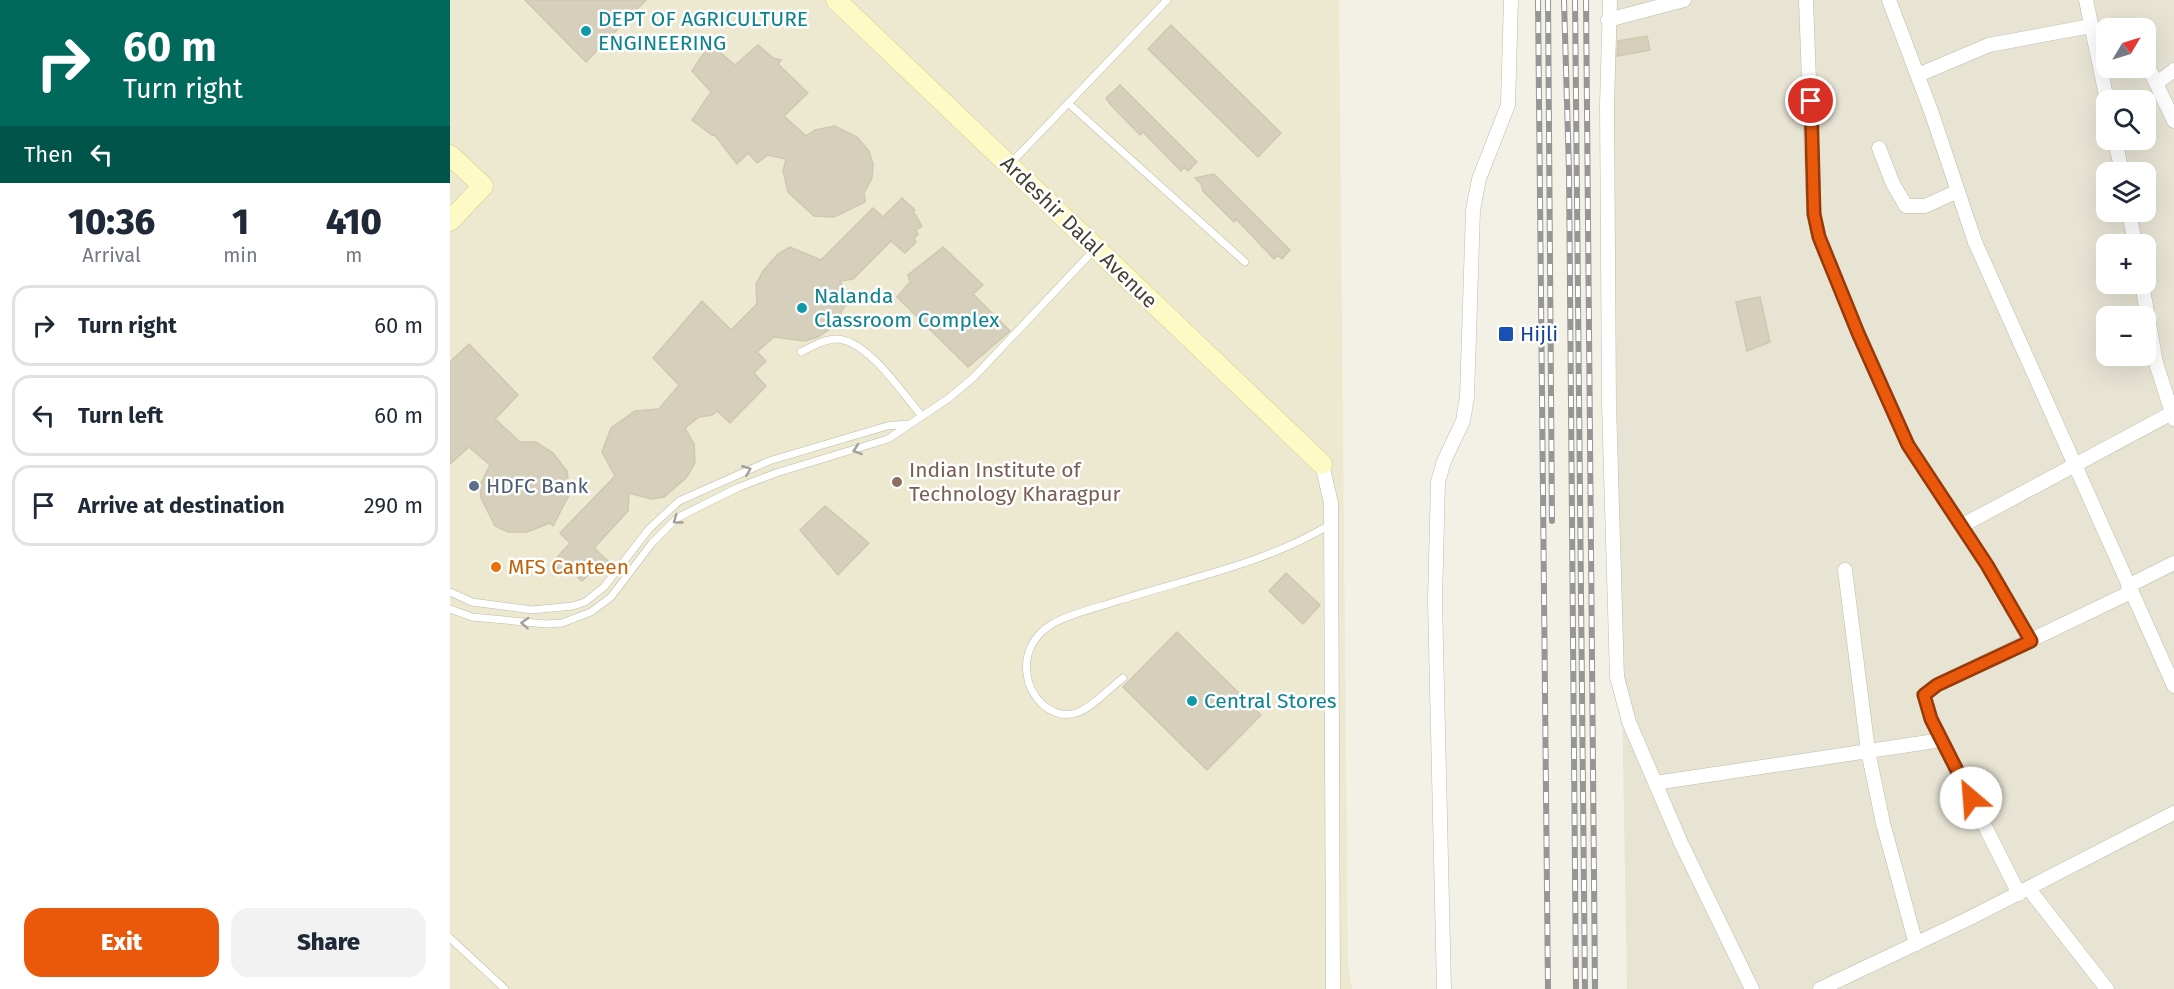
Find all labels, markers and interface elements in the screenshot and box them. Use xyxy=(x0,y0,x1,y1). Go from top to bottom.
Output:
place label: DEPT OF AGRICULTURE ENGINEERING xyxy=(598,6,808,56)
north arrow xyxy=(2096,18,2156,78)
map controls xyxy=(2096,18,2156,366)
text: 60 m xyxy=(123,22,217,72)
icon: right xyxy=(24,24,102,102)
marker: DEPT OF AGRICULTURE ENGINEERING xyxy=(579,24,593,38)
text: Turn right xyxy=(123,73,243,105)
pin xyxy=(1785,75,1836,126)
icon: arrive xyxy=(1794,84,1827,117)
button: search xyxy=(2096,90,2156,150)
icon: left xyxy=(85,138,118,171)
text: Then xyxy=(24,141,73,168)
street label: Ardeshir Dalal Avenue xyxy=(995,150,1163,314)
button: layers xyxy=(2096,162,2156,222)
text: 10:36 xyxy=(68,200,155,244)
text: 1 xyxy=(232,200,249,244)
text: 410 xyxy=(326,200,382,244)
button: + xyxy=(2096,234,2156,294)
text: Arrival xyxy=(82,243,141,267)
text: min xyxy=(223,243,258,267)
text: m xyxy=(345,243,362,267)
place label: Nalanda Classroom Complex xyxy=(814,283,1000,333)
marker: Nalanda Classroom Complex xyxy=(795,301,809,315)
button: − xyxy=(2096,306,2156,366)
icon: right xyxy=(27,309,60,342)
text: Turn right xyxy=(78,312,177,339)
text: 60 m xyxy=(374,312,423,339)
place label: Hijli xyxy=(1520,321,1558,347)
marker: Hijli xyxy=(1497,325,1515,343)
icon: left xyxy=(27,399,60,432)
text: Turn left xyxy=(78,402,163,429)
text: 60 m xyxy=(374,402,423,429)
one-way arrow xyxy=(853,443,863,455)
place label: Indian Institute of Technology Kharagpur xyxy=(909,457,1121,507)
one-way arrow xyxy=(741,465,752,477)
place label: HDFC Bank xyxy=(486,473,589,499)
marker: Indian Institute of Technology Kharagpur xyxy=(890,475,904,489)
marker: HDFC Bank xyxy=(467,479,481,493)
icon: arrive xyxy=(27,489,60,522)
text: Arrive at destination xyxy=(78,492,285,519)
text: 290 m xyxy=(364,492,423,519)
one-way arrow xyxy=(672,513,683,524)
place label: MFS Canteen xyxy=(508,554,629,580)
marker: MFS Canteen xyxy=(489,560,503,574)
one-way arrow xyxy=(521,616,530,629)
place label: Central Stores xyxy=(1204,688,1337,714)
marker: Central Stores xyxy=(1185,694,1199,708)
position arrow xyxy=(1939,766,2003,830)
button: Exit xyxy=(24,908,219,977)
button: Share xyxy=(231,908,426,977)

